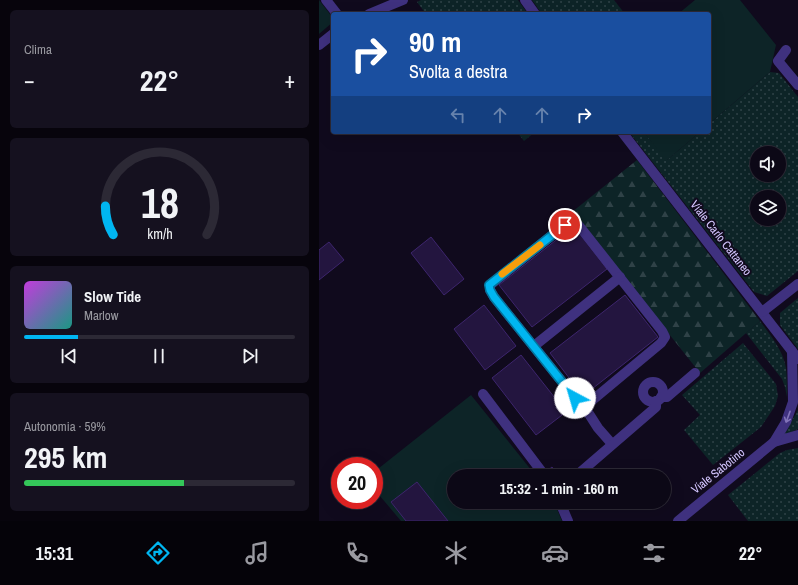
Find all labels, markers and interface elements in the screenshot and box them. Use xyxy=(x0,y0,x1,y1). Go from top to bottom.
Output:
text: 90 m xyxy=(409,23,461,61)
icon: right xyxy=(343,28,395,80)
text: Clima xyxy=(24,41,52,58)
text: Svolta a destra xyxy=(409,59,507,84)
text: 22° xyxy=(140,60,179,100)
text: − xyxy=(24,65,35,95)
text: + xyxy=(284,65,295,95)
icon: left xyxy=(447,104,469,126)
icon: ahead xyxy=(489,104,511,126)
icon: ahead xyxy=(531,104,553,126)
icon: right xyxy=(573,104,595,126)
map controls xyxy=(750,146,786,226)
button: sound xyxy=(750,146,786,182)
text: 18 xyxy=(141,174,178,230)
button: layers xyxy=(750,190,786,226)
street label: Viale Carlo Cattaneo xyxy=(687,197,755,279)
pin xyxy=(548,208,582,242)
icon: arrive xyxy=(554,214,576,236)
text: km/h xyxy=(147,223,172,242)
text: Slow Tide xyxy=(84,286,141,307)
text: Marlow xyxy=(84,307,118,324)
icon: previous xyxy=(58,345,80,367)
icon: pause xyxy=(148,345,170,367)
icon: next xyxy=(239,345,261,367)
position arrow xyxy=(554,377,596,419)
one-way arrow xyxy=(783,411,791,423)
text: Autonomia · 59% xyxy=(24,418,106,435)
text: 295 km xyxy=(24,437,107,477)
street label: Viale Sabotino xyxy=(688,445,748,497)
speed limit sign: 20 xyxy=(331,457,383,509)
text: 15:32 · 1 min · 160 m xyxy=(500,478,618,499)
icon: directions xyxy=(144,539,172,567)
icon: music xyxy=(243,539,271,567)
icon: phone xyxy=(343,539,371,567)
icon: climate xyxy=(442,539,470,567)
icon: car xyxy=(541,539,569,567)
icon: filters xyxy=(640,539,668,567)
text: 15:31 xyxy=(36,541,73,566)
text: 22° xyxy=(739,541,762,566)

